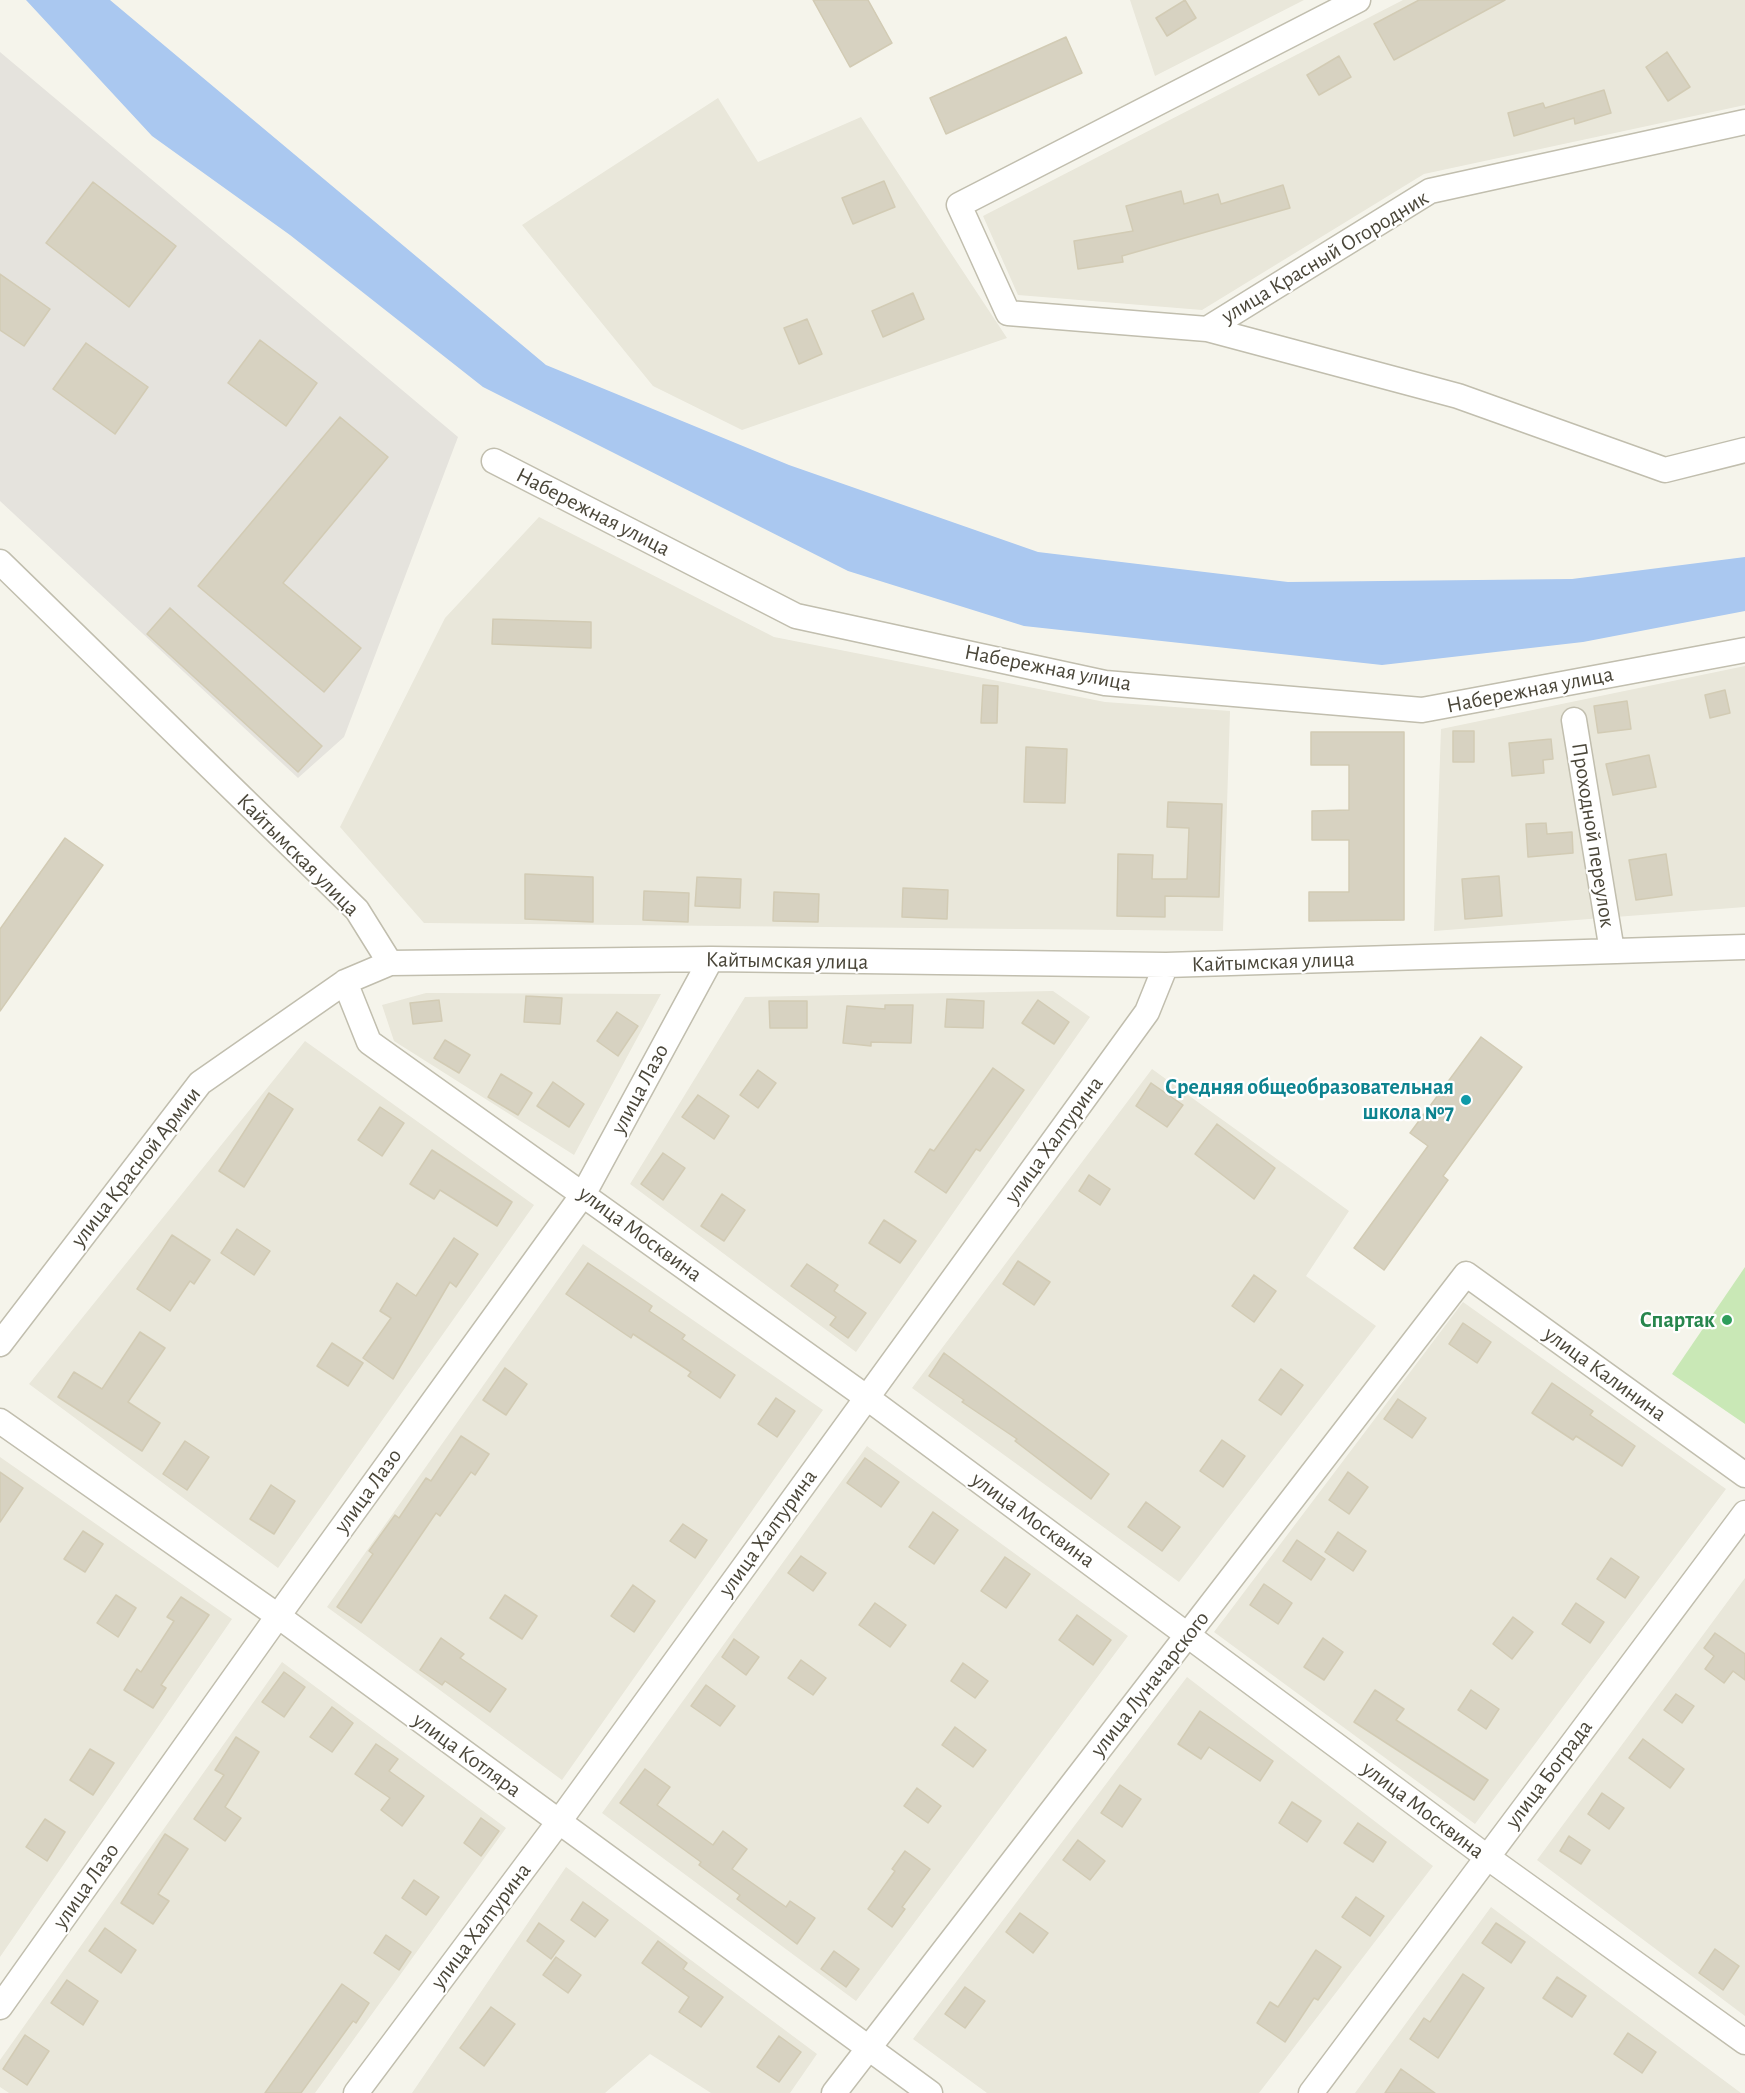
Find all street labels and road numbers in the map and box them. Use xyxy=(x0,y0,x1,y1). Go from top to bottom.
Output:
street label: улица Красный Огородник xyxy=(1217,185,1433,329)
street label: Набережная улица xyxy=(512,462,674,562)
street label: Набережная улица xyxy=(962,639,1134,697)
street label: Набережная улица xyxy=(1444,661,1616,719)
street label: Проходной переулок xyxy=(1565,741,1621,929)
street label: Кайтымская улица xyxy=(231,788,365,922)
street label: Кайтымская улица xyxy=(705,946,869,976)
street label: Кайтымская улица xyxy=(1191,946,1355,978)
street label: улица Лазо xyxy=(605,1039,675,1139)
street label: улица Халтурина xyxy=(999,1071,1109,1209)
street label: улица Красной Армии xyxy=(65,1082,207,1252)
street label: улица Москвина xyxy=(573,1180,707,1288)
street label: улица Калинина xyxy=(1539,1321,1671,1427)
street label: улица Лазо xyxy=(328,1444,408,1538)
street label: улица Халтурина xyxy=(713,1464,823,1602)
street label: улица Москвина xyxy=(966,1466,1100,1574)
street label: улица Луначарского xyxy=(1085,1606,1215,1762)
street label: улица Котляра xyxy=(408,1707,526,1803)
street label: улица Бограда xyxy=(1500,1715,1598,1833)
street label: улица Москвина xyxy=(1357,1755,1489,1865)
street label: улица Лазо xyxy=(47,1838,125,1934)
street label: улица Халтурина xyxy=(425,1858,537,1994)

